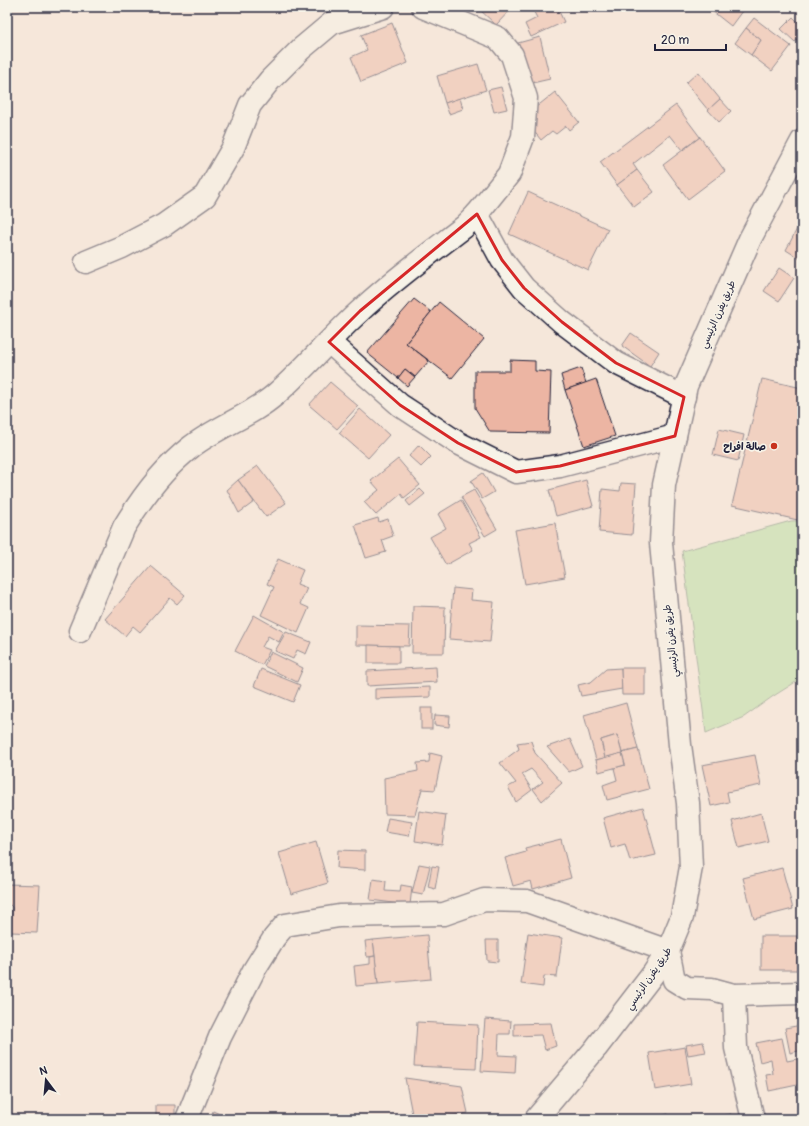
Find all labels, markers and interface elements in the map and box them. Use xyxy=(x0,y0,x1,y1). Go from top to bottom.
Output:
scale bar xyxy=(655,26,726,52)
text: 20 m xyxy=(661,33,690,48)
street label: طريق يفرن الرئيسي xyxy=(698,279,741,351)
place label: صالة افراح xyxy=(723,441,766,453)
marker: صالة افراح xyxy=(769,441,779,451)
street label: طريق يفرن الرئيسي xyxy=(661,604,684,678)
street label: طريق يفرن الرئيسي xyxy=(623,945,677,1014)
north arrow xyxy=(26,1060,66,1100)
text: N xyxy=(38,1063,49,1078)

